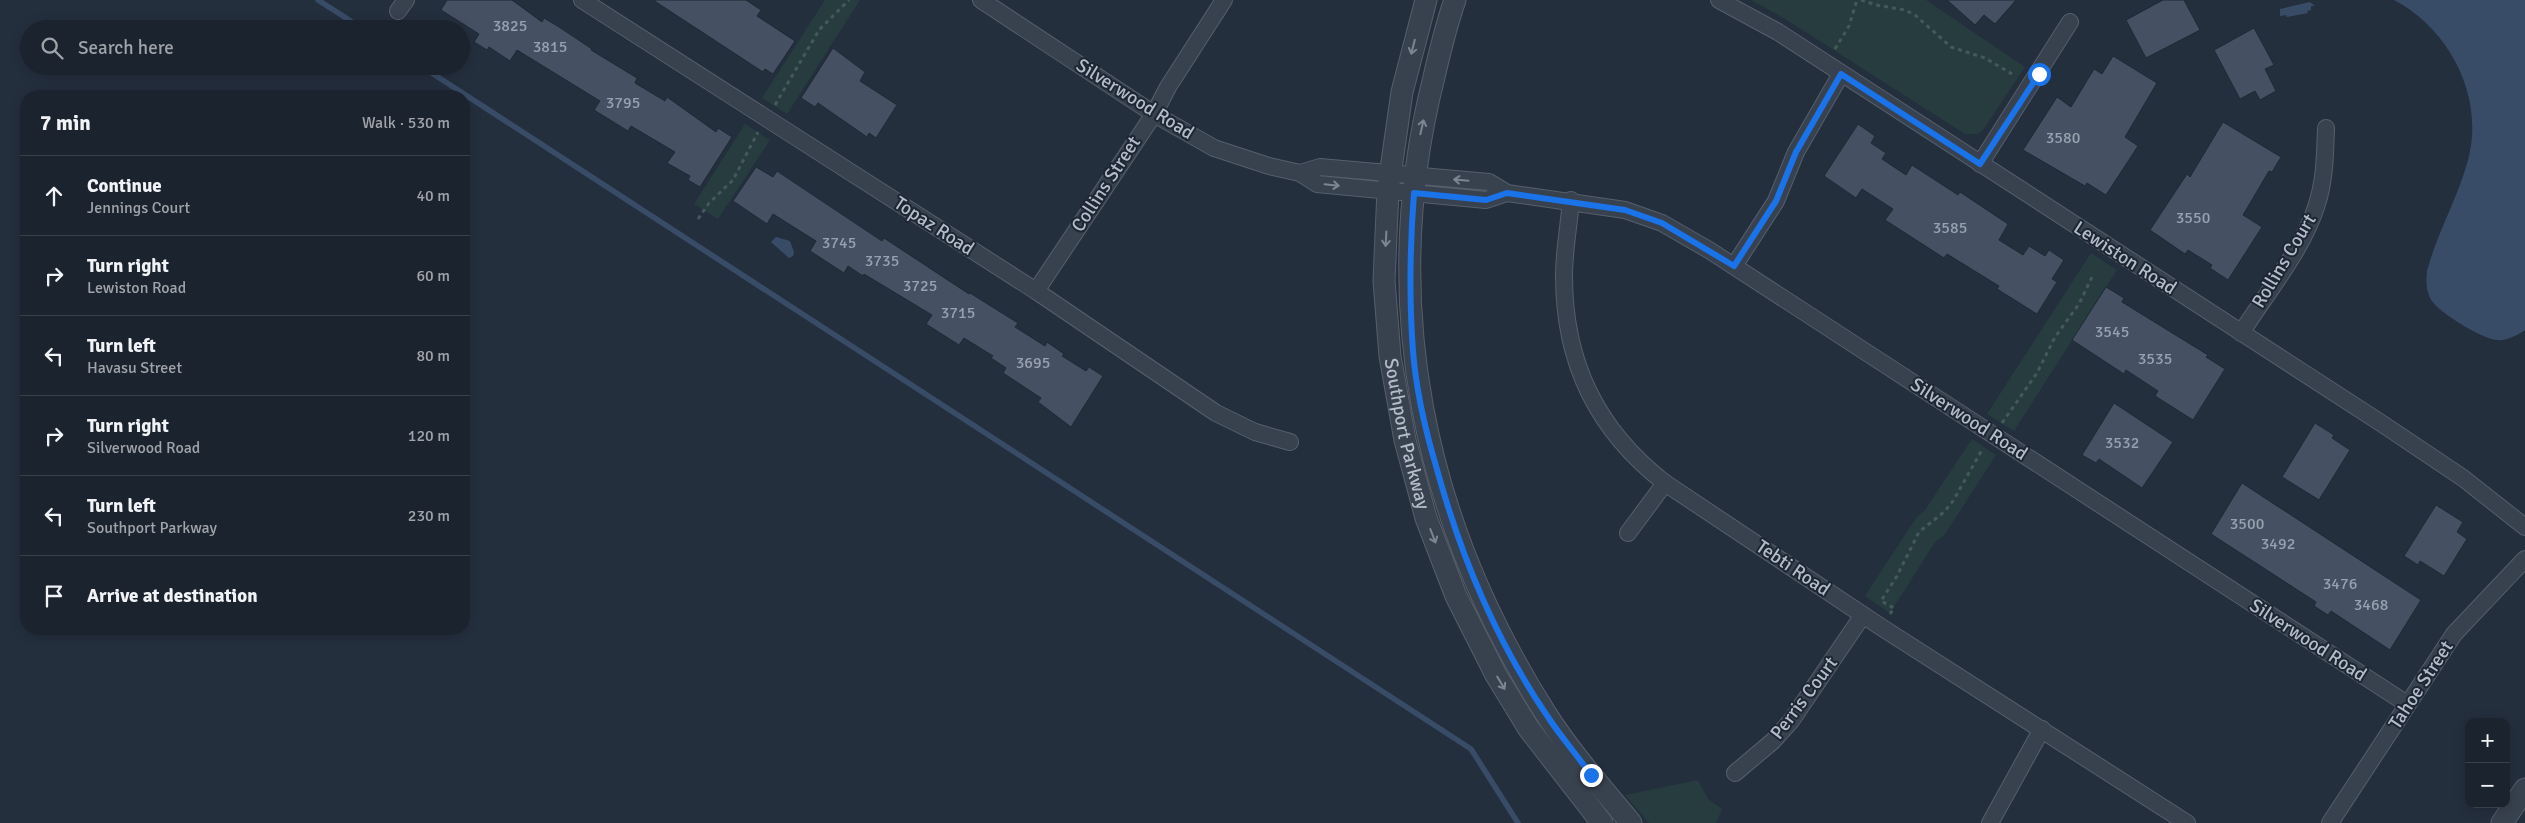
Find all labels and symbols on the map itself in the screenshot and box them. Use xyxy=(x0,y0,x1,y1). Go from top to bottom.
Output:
house number: 3825 xyxy=(493,16,527,36)
house number: 3815 xyxy=(533,37,567,57)
one-way arrow xyxy=(1408,38,1417,54)
street label: Silverwood Road xyxy=(1072,53,1198,145)
route start xyxy=(2028,63,2051,86)
house number: 3795 xyxy=(606,93,640,113)
one-way arrow xyxy=(1418,119,1427,135)
house number: 3580 xyxy=(2046,128,2080,148)
street label: Collins Street xyxy=(1066,131,1146,236)
one-way arrow xyxy=(1453,176,1469,185)
one-way arrow xyxy=(1323,180,1339,190)
street label: Topaz Road xyxy=(889,191,979,261)
house number: 3550 xyxy=(2176,208,2210,228)
street label: Rollins Court xyxy=(2247,209,2322,312)
street label: Lewiston Road xyxy=(2069,216,2181,300)
house number: 3585 xyxy=(1933,218,1967,238)
one-way arrow xyxy=(1381,231,1390,247)
house number: 3745 xyxy=(822,233,856,253)
house number: 3735 xyxy=(865,251,899,271)
house number: 3725 xyxy=(903,276,937,296)
house number: 3715 xyxy=(941,303,975,323)
house number: 3545 xyxy=(2095,322,2129,342)
house number: 3535 xyxy=(2138,349,2172,369)
house number: 3695 xyxy=(1016,353,1050,373)
street label: Southport Parkway xyxy=(1379,356,1435,512)
street label: Silverwood Road xyxy=(1906,372,2032,466)
house number: 3532 xyxy=(2105,433,2139,453)
house number: 3500 xyxy=(2230,514,2264,534)
one-way arrow xyxy=(1429,527,1438,543)
house number: 3492 xyxy=(2261,534,2295,554)
street label: Tebti Road xyxy=(1751,535,1835,601)
house number: 3476 xyxy=(2323,574,2357,594)
street label: Silverwood Road xyxy=(2245,593,2371,687)
house number: 3468 xyxy=(2354,595,2388,615)
street label: Tahoe Street xyxy=(2383,636,2459,734)
street label: Perris Court xyxy=(1765,652,1843,744)
one-way arrow xyxy=(1495,676,1506,690)
route end xyxy=(1580,764,1603,787)

